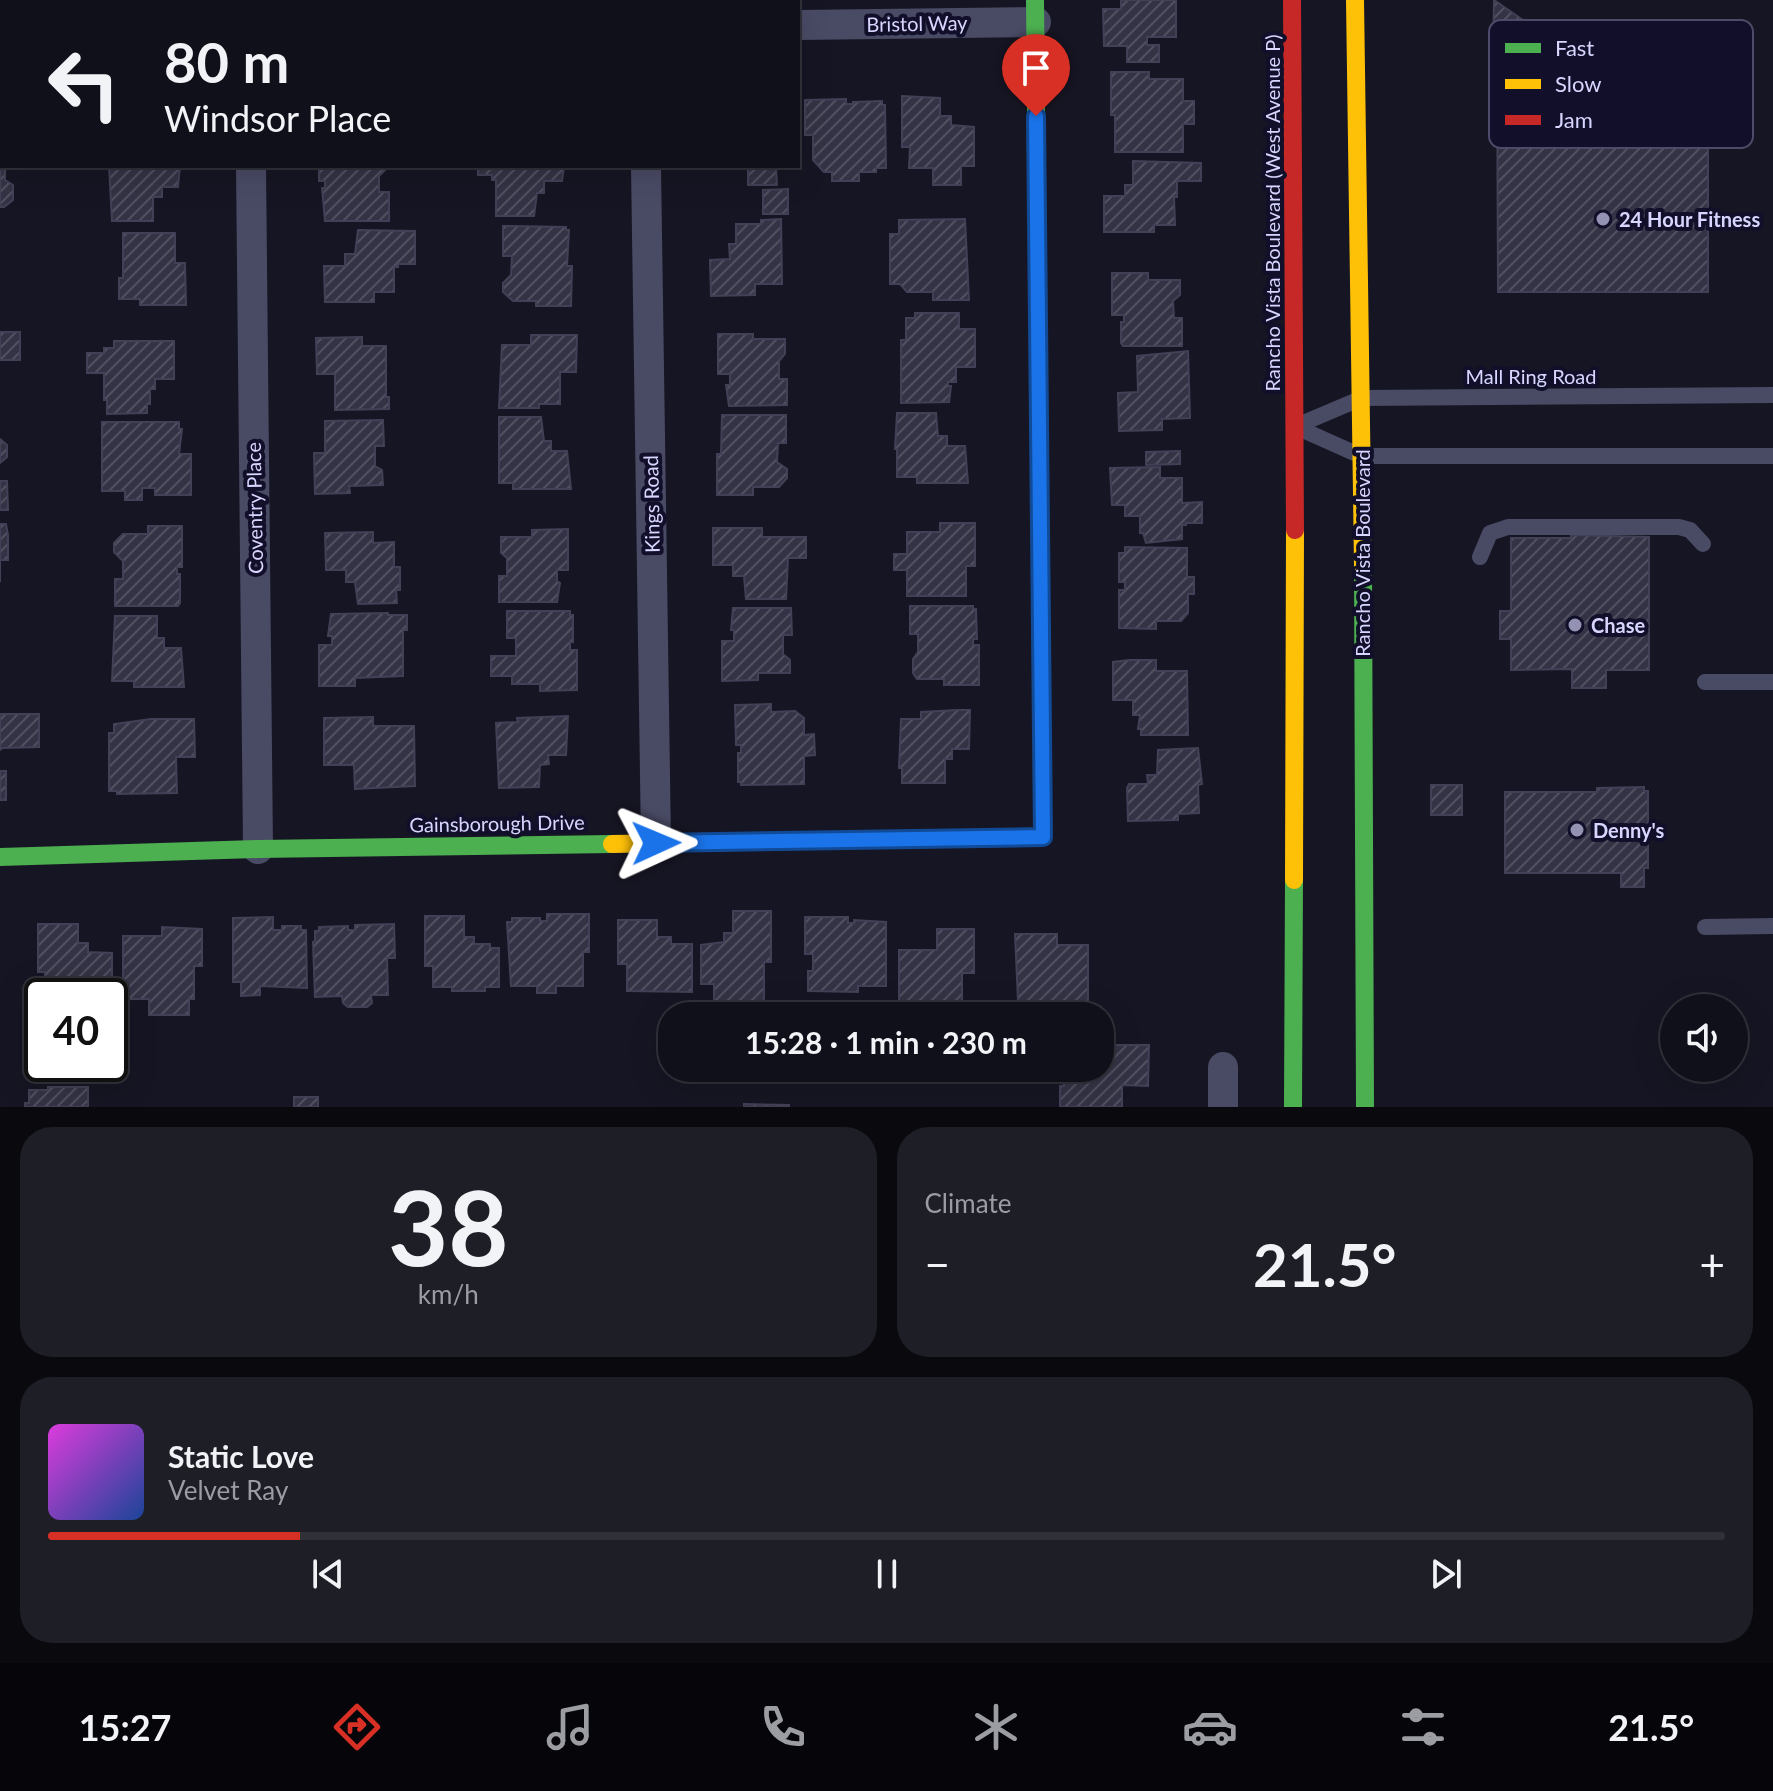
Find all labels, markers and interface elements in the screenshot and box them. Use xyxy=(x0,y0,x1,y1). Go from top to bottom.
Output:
street label: Bristol Way xyxy=(866,10,968,36)
legend xyxy=(1489,20,1753,148)
text: 80 m xyxy=(164,28,289,95)
icon: left xyxy=(32,32,136,136)
pin xyxy=(1002,34,1070,116)
street label: Rancho Vista Boulevard (West Avenue P) xyxy=(1260,34,1284,392)
text: Fast xyxy=(1555,34,1594,61)
icon: arrive xyxy=(1014,46,1058,90)
text: Slow xyxy=(1555,70,1602,97)
text: Windsor Place xyxy=(164,96,391,140)
text: Jam xyxy=(1555,106,1593,133)
place label: 24 Hour Fitness xyxy=(1619,207,1760,231)
marker: 24 Hour Fitness xyxy=(1594,210,1612,228)
street label: Mall Ring Road xyxy=(1466,364,1597,388)
street label: Coventry Place xyxy=(241,442,267,574)
street label: Rancho Vista Boulevard xyxy=(1350,449,1374,657)
street label: Kings Road xyxy=(638,455,664,553)
place label: Chase xyxy=(1591,613,1645,637)
marker: Chase xyxy=(1566,616,1584,634)
position arrow xyxy=(614,801,698,885)
street label: Gainsborough Drive xyxy=(409,809,585,837)
place label: Denny's xyxy=(1593,818,1665,842)
marker: Denny's xyxy=(1568,821,1586,839)
speed limit sign: 40 xyxy=(24,978,128,1082)
map controls xyxy=(1660,994,1748,1082)
button: sound xyxy=(1660,994,1748,1082)
text: 15:28 · 1 min · 230 m xyxy=(745,1024,1027,1060)
text: 38 xyxy=(388,1163,509,1288)
text: Climate xyxy=(925,1187,1011,1219)
text: 21.5° xyxy=(1253,1228,1397,1300)
text: − xyxy=(925,1238,950,1290)
text: + xyxy=(1699,1238,1725,1290)
text: km/h xyxy=(418,1278,479,1310)
text: Static Love xyxy=(168,1438,314,1474)
text: Velvet Ray xyxy=(168,1474,288,1506)
icon: previous xyxy=(306,1552,350,1596)
icon: pause xyxy=(865,1552,909,1596)
icon: next xyxy=(1424,1552,1468,1596)
icon: directions xyxy=(329,1699,385,1755)
icon: music xyxy=(542,1699,598,1755)
icon: phone xyxy=(755,1699,811,1755)
icon: climate xyxy=(968,1699,1024,1755)
icon: car xyxy=(1182,1699,1238,1755)
icon: filters xyxy=(1395,1699,1451,1755)
text: 15:27 xyxy=(79,1705,171,1749)
text: 21.5° xyxy=(1608,1705,1694,1749)

